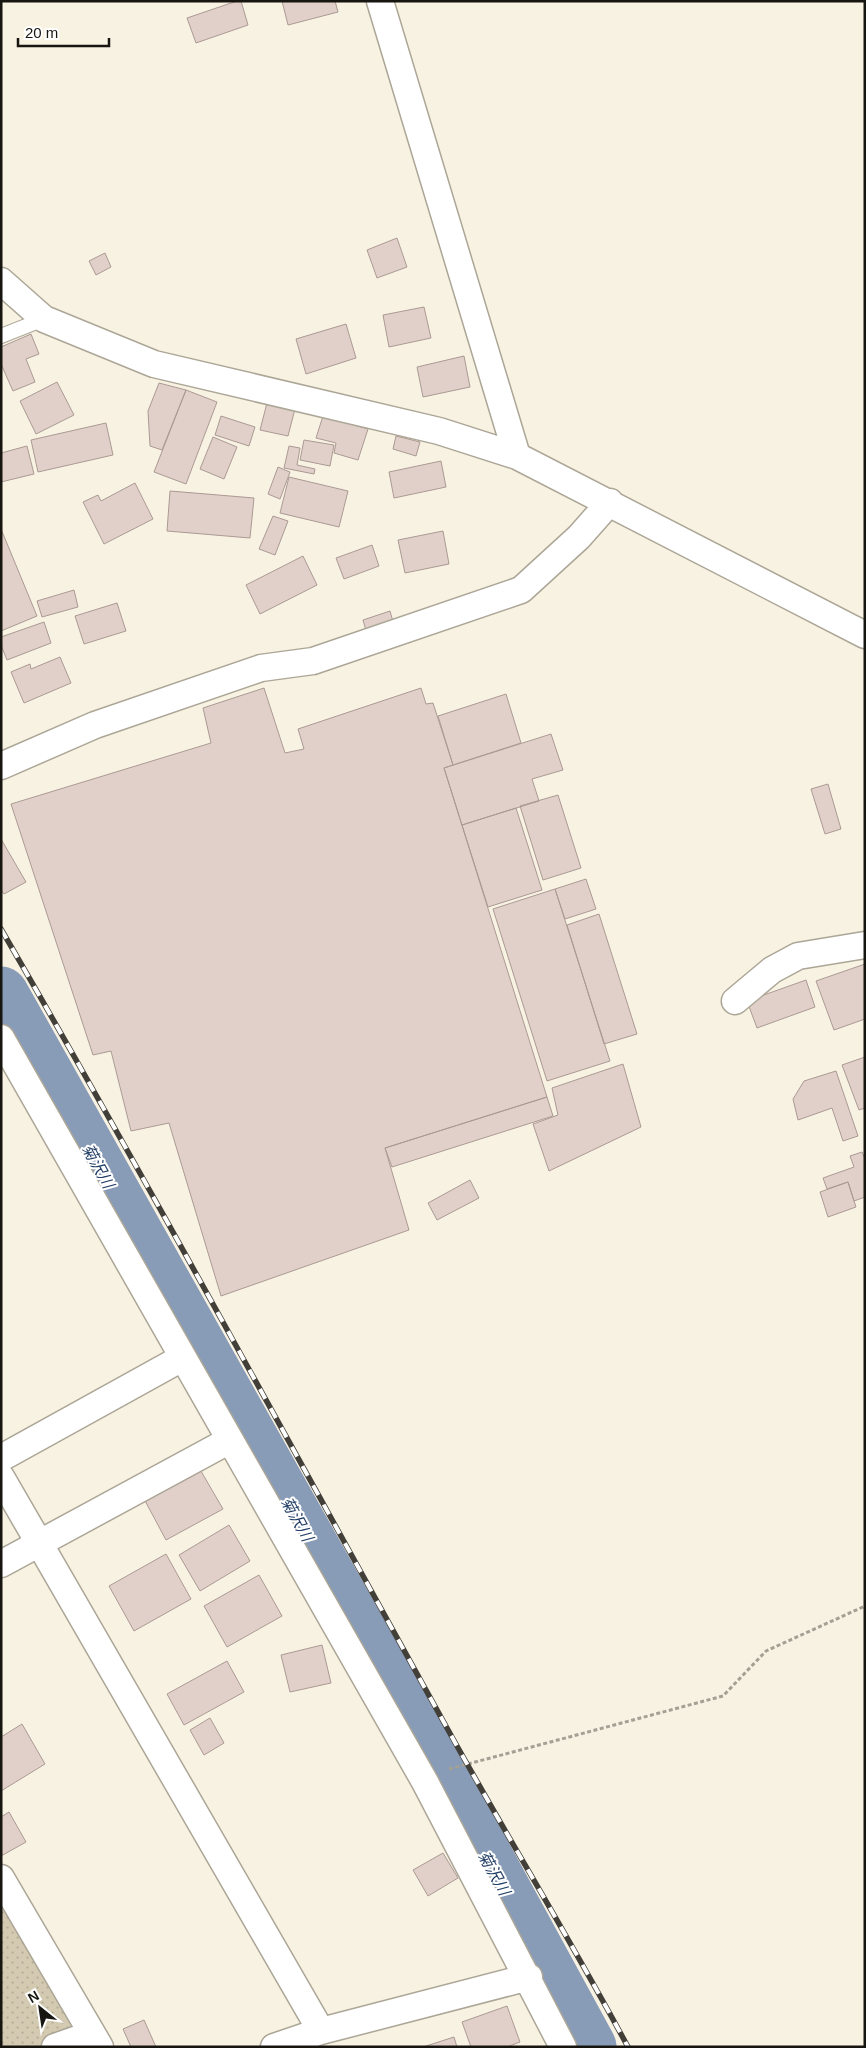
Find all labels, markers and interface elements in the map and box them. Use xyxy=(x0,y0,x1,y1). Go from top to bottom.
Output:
scale bar xyxy=(18,15,109,47)
text: 20 m xyxy=(25,24,58,41)
water label: 菊沢川 xyxy=(79,1141,118,1193)
water label: 菊沢川 xyxy=(278,1494,317,1546)
water label: 菊沢川 xyxy=(475,1848,514,1900)
north arrow xyxy=(15,1983,65,2033)
text: N xyxy=(25,1987,42,2006)

